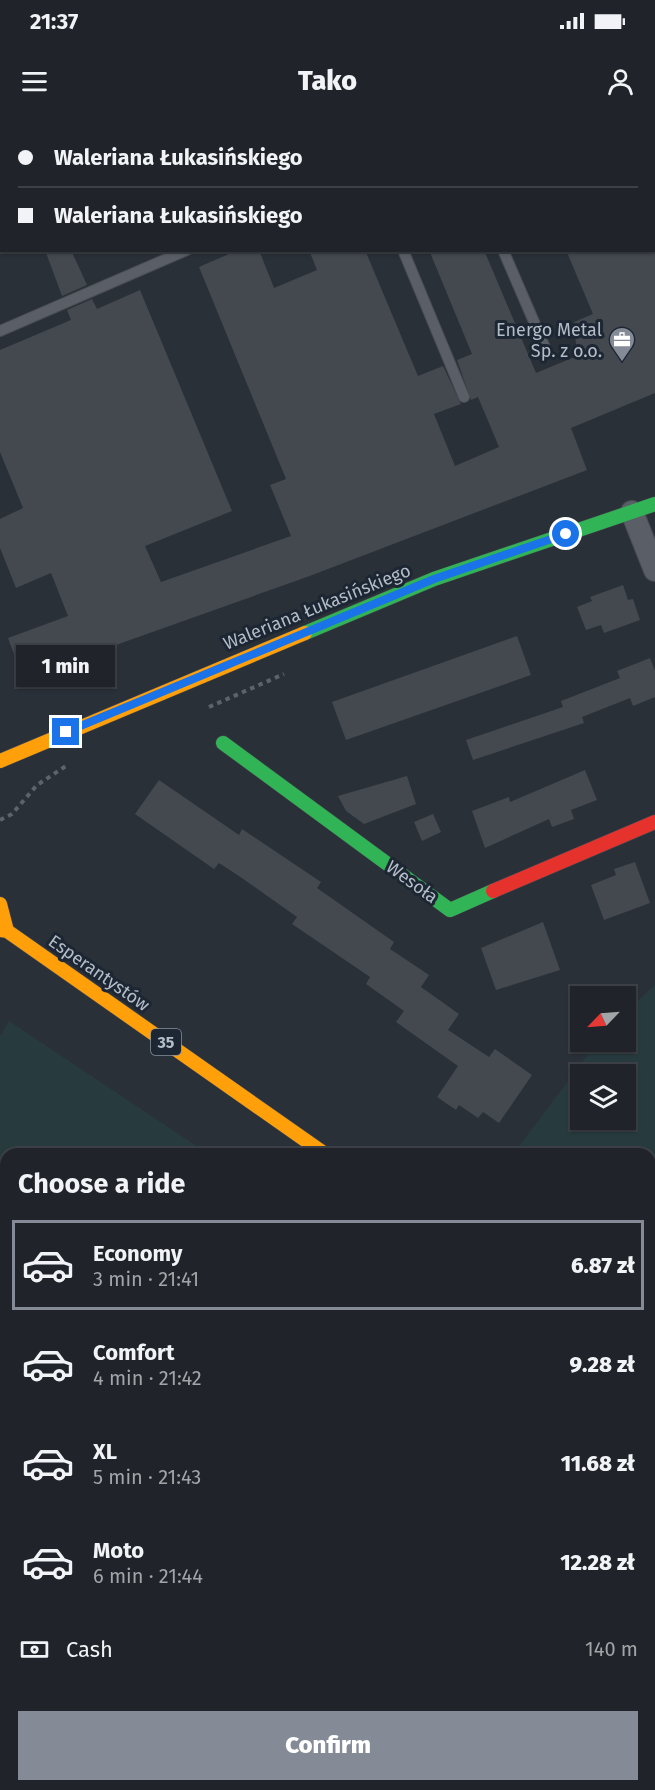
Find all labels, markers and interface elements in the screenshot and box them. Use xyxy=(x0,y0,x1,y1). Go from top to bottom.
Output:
text: 21:37 xyxy=(30,8,78,35)
icon: menu xyxy=(18,65,51,98)
text: Tako xyxy=(298,65,357,97)
icon: person xyxy=(604,65,637,98)
text: Waleriana Łukasińskiego xyxy=(54,144,303,171)
text: Waleriana Łukasińskiego xyxy=(54,202,303,229)
place label: Energo Metal Sp. z o.o. xyxy=(496,319,602,362)
office icon: Energo Metal Sp. z o.o. xyxy=(607,325,637,363)
route start xyxy=(552,520,579,547)
street label: Waleriana Łukasińskiego xyxy=(220,559,414,655)
callout: 1 min xyxy=(16,645,116,687)
text: 1 min xyxy=(42,654,89,678)
route end xyxy=(52,718,79,745)
street label: Wesoła xyxy=(382,856,442,908)
street label: Esperantystów xyxy=(44,930,154,1016)
north arrow xyxy=(570,986,636,1052)
map controls xyxy=(570,986,636,1130)
road number: 35 xyxy=(151,1029,181,1055)
button: layers xyxy=(570,1064,636,1130)
text: Choose a ride xyxy=(18,1168,185,1200)
icon: car xyxy=(21,1238,75,1292)
text: Economy xyxy=(93,1240,182,1267)
text: 6.87 zł xyxy=(571,1252,635,1279)
text: 3 min · 21:41 xyxy=(93,1267,199,1291)
icon: car xyxy=(21,1337,75,1391)
text: Comfort xyxy=(93,1339,174,1366)
text: 9.28 zł xyxy=(570,1351,635,1378)
text: 4 min · 21:42 xyxy=(93,1366,202,1390)
icon: car xyxy=(21,1436,75,1490)
text: XL xyxy=(93,1438,117,1465)
text: 11.68 zł xyxy=(561,1450,635,1477)
text: 5 min · 21:43 xyxy=(93,1465,201,1489)
icon: car xyxy=(21,1535,75,1589)
text: Moto xyxy=(93,1537,144,1564)
text: 12.28 zł xyxy=(560,1549,635,1576)
text: 6 min · 21:44 xyxy=(93,1564,203,1588)
icon: cash xyxy=(18,1633,51,1666)
text: Cash xyxy=(66,1636,113,1663)
text: 140 m xyxy=(585,1637,638,1661)
button: Confirm xyxy=(18,1711,638,1780)

